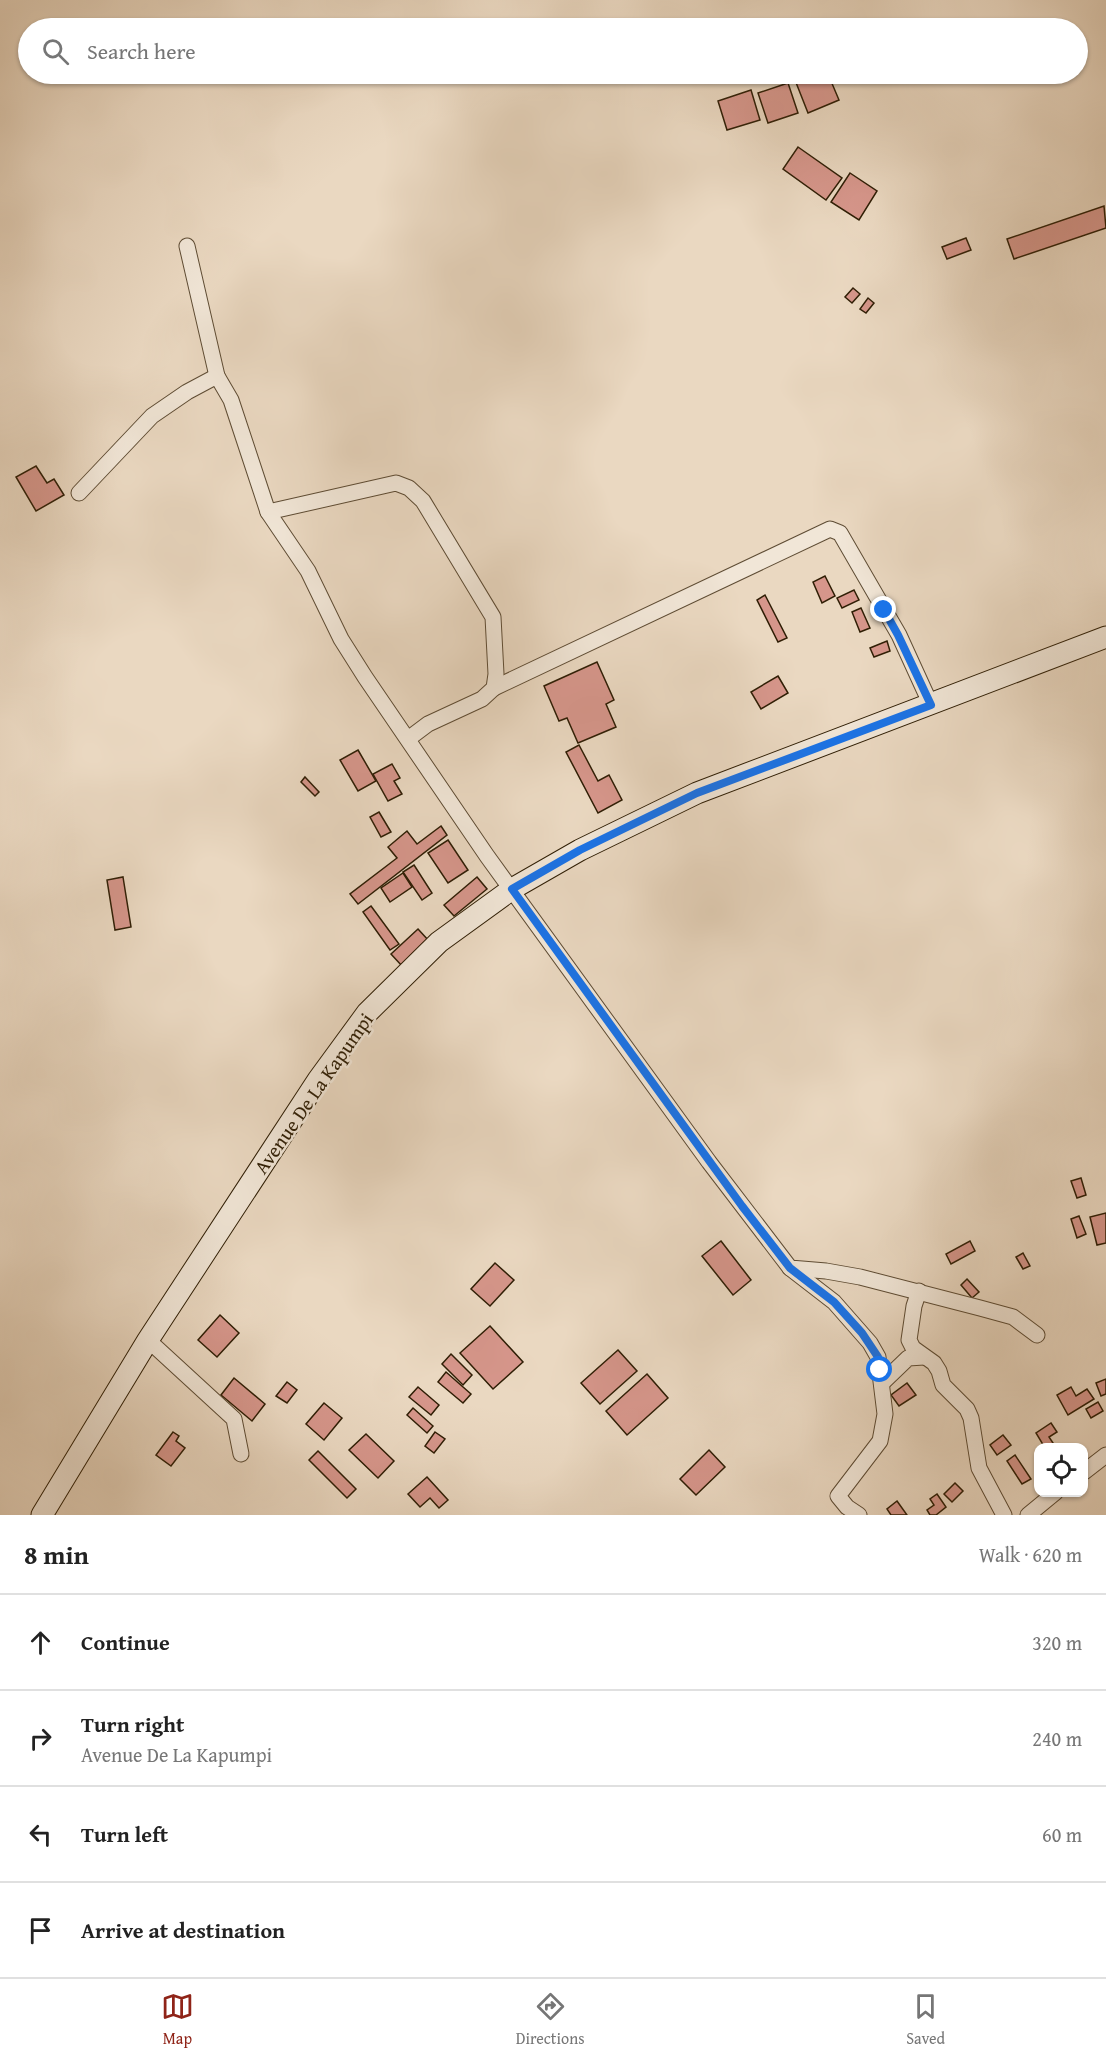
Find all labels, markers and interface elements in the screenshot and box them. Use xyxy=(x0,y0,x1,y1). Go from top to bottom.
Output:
search box xyxy=(18,18,1088,84)
icon: search xyxy=(39,35,72,68)
text: Search here xyxy=(87,35,196,67)
route end xyxy=(870,596,896,622)
street label: Avenue De La Kapumpi xyxy=(246,1006,380,1180)
route start xyxy=(866,1356,892,1382)
map controls xyxy=(1034,1443,1088,1497)
button: locate xyxy=(1034,1443,1088,1497)
text: 8 min xyxy=(24,1535,89,1574)
text: Walk · 620 m xyxy=(979,1540,1082,1569)
icon: ahead xyxy=(24,1626,57,1659)
text: Continue xyxy=(81,1626,170,1658)
text: 320 m xyxy=(1032,1628,1082,1657)
text: Turn right xyxy=(81,1708,184,1740)
icon: right xyxy=(24,1722,57,1755)
text: 240 m xyxy=(1032,1724,1082,1753)
text: Avenue De La Kapumpi xyxy=(81,1740,272,1769)
icon: left xyxy=(24,1818,57,1851)
text: Turn left xyxy=(81,1818,168,1850)
text: 60 m xyxy=(1042,1820,1082,1849)
icon: arrive xyxy=(24,1914,57,1947)
text: Arrive at destination xyxy=(81,1914,285,1946)
tab: Map xyxy=(161,1990,194,2050)
tab: Directions xyxy=(516,1990,585,2050)
tab: Saved xyxy=(906,1990,945,2050)

